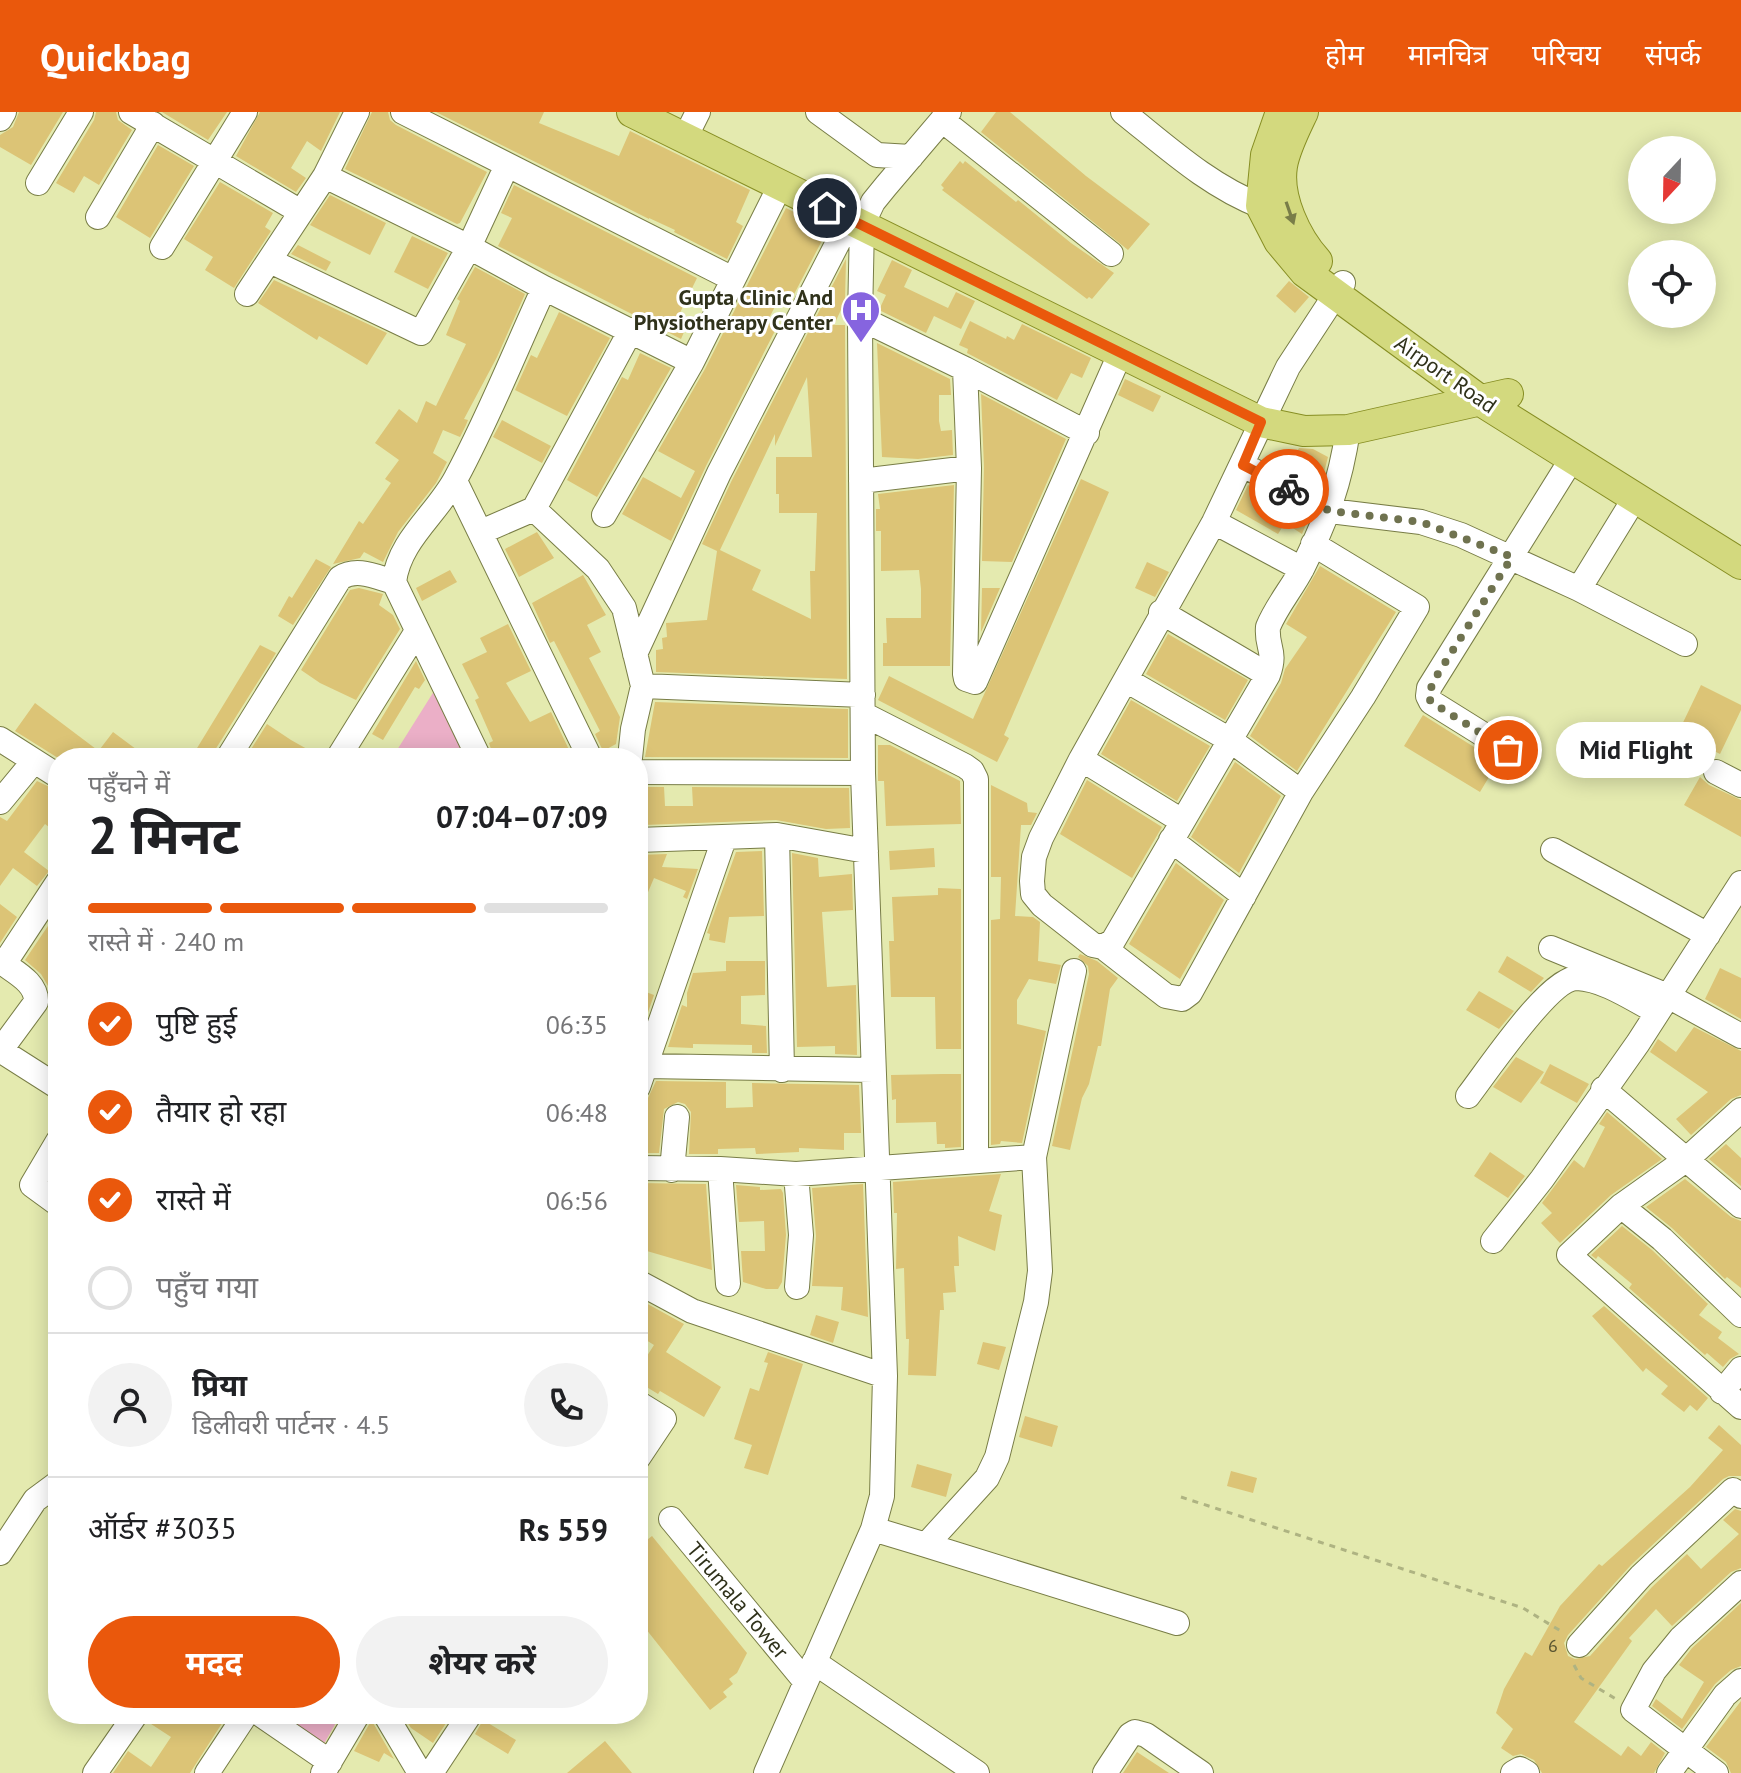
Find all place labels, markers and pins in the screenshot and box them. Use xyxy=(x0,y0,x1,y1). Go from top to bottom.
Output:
pin xyxy=(793,174,861,242)
place label: Gupta Clinic And Physiotherapy Center xyxy=(634,283,833,336)
hospital icon: Gupta Clinic And Physiotherapy Center xyxy=(840,289,882,344)
pin xyxy=(1474,716,1542,784)
callout: Mid Flight xyxy=(1556,722,1716,778)

